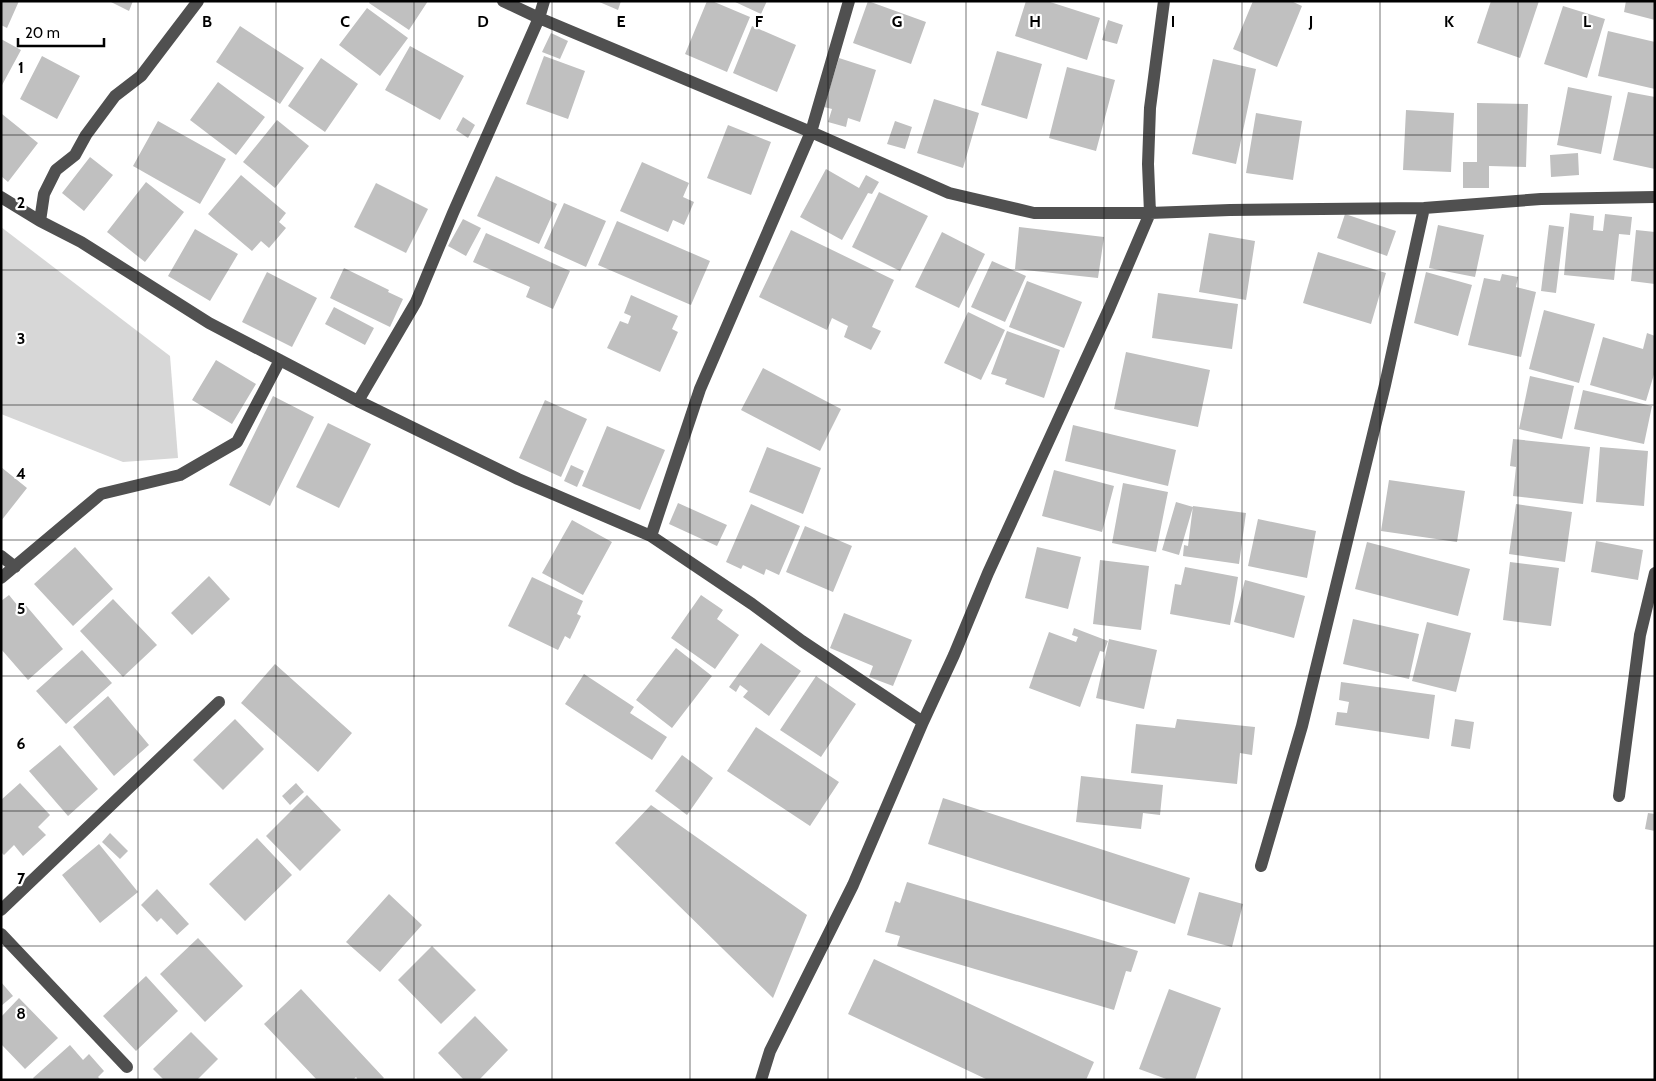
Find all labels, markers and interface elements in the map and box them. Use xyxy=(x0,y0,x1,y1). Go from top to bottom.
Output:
text: B xyxy=(202,12,212,31)
text: C xyxy=(340,12,350,31)
text: D xyxy=(477,12,489,31)
text: E xyxy=(616,12,626,31)
text: F xyxy=(755,12,764,31)
text: G xyxy=(892,12,902,31)
text: H xyxy=(1029,12,1041,31)
text: I xyxy=(1171,12,1175,31)
text: J xyxy=(1308,12,1313,31)
text: K xyxy=(1444,12,1454,31)
text: L xyxy=(1583,12,1591,31)
scale bar xyxy=(18,15,104,47)
text: 20 m xyxy=(25,24,60,42)
text: 1 xyxy=(18,58,24,77)
text: 2 xyxy=(17,193,25,212)
text: 3 xyxy=(17,329,25,348)
text: 4 xyxy=(16,464,26,483)
text: 5 xyxy=(17,599,25,618)
text: 6 xyxy=(17,734,26,753)
text: 7 xyxy=(17,869,26,888)
text: 8 xyxy=(16,1004,26,1023)

